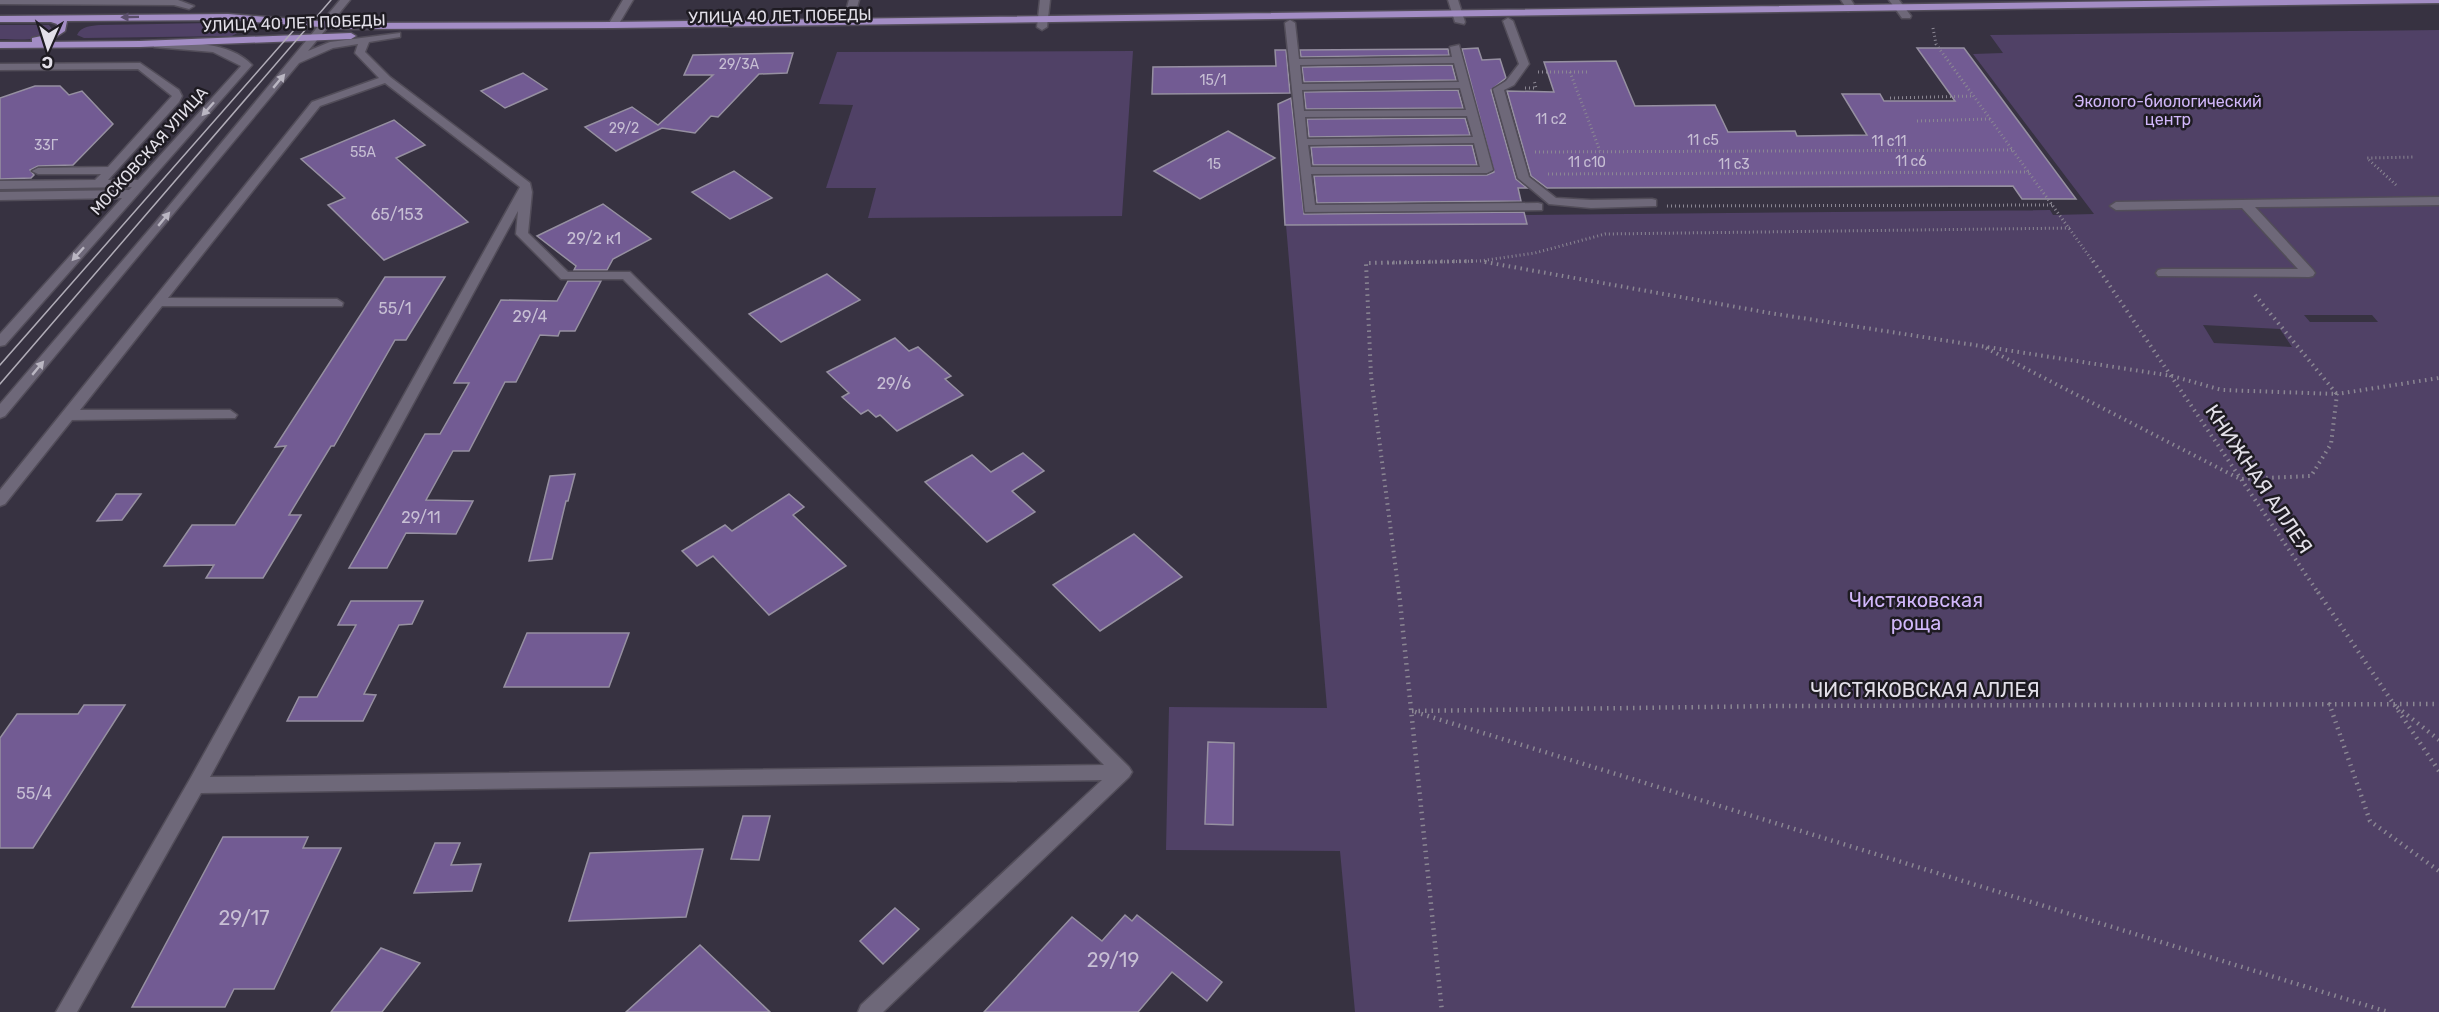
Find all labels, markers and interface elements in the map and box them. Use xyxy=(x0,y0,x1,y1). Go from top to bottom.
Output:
street label: УЛИЦА 40 ЛЕТ ПОБЕДЫ xyxy=(688,5,872,27)
street label: УЛИЦА 40 ЛЕТ ПОБЕДЫ xyxy=(202,10,386,36)
one-way arrow xyxy=(121,13,140,22)
north arrow xyxy=(18,18,78,78)
text: С xyxy=(41,53,53,72)
house number: 29/3А xyxy=(719,56,760,73)
house number: 15/1 xyxy=(1200,72,1226,89)
one-way arrow xyxy=(273,73,286,89)
street label: МОСКОВСКАЯ УЛИЦА xyxy=(86,83,212,219)
park label: Эколого-биологический центр xyxy=(2074,92,2262,129)
one-way arrow xyxy=(202,101,215,116)
house number: 11 с2 xyxy=(1535,111,1567,128)
house number: 29/2 xyxy=(609,120,639,137)
house number: 11 с5 xyxy=(1687,132,1719,149)
house number: 11 с11 xyxy=(1871,133,1907,150)
house number: 33Г xyxy=(34,137,59,154)
house number: 55А xyxy=(350,144,377,161)
house number: 11 с6 xyxy=(1895,153,1927,170)
house number: 11 с10 xyxy=(1568,154,1606,171)
house number: 15 xyxy=(1207,156,1221,173)
house number: 11 с3 xyxy=(1718,156,1750,173)
house number: 65/153 xyxy=(371,205,423,224)
one-way arrow xyxy=(157,212,170,227)
house number: 29/2 к1 xyxy=(567,229,621,248)
one-way arrow xyxy=(71,247,85,262)
house number: 55/1 xyxy=(378,299,412,318)
house number: 29/4 xyxy=(513,307,547,326)
one-way arrow xyxy=(31,361,44,376)
house number: 29/6 xyxy=(877,374,912,393)
street label: КНИЖНАЯ АЛЛЕЯ xyxy=(2200,400,2318,558)
house number: 29/11 xyxy=(401,508,441,527)
park label: Чистяковская роща xyxy=(1849,588,1983,635)
street label: ЧИСТЯКОВСКАЯ АЛЛЕЯ xyxy=(1810,678,2040,702)
house number: 55/4 xyxy=(16,784,52,803)
house number: 29/17 xyxy=(219,906,269,930)
house number: 29/19 xyxy=(1087,948,1139,972)

